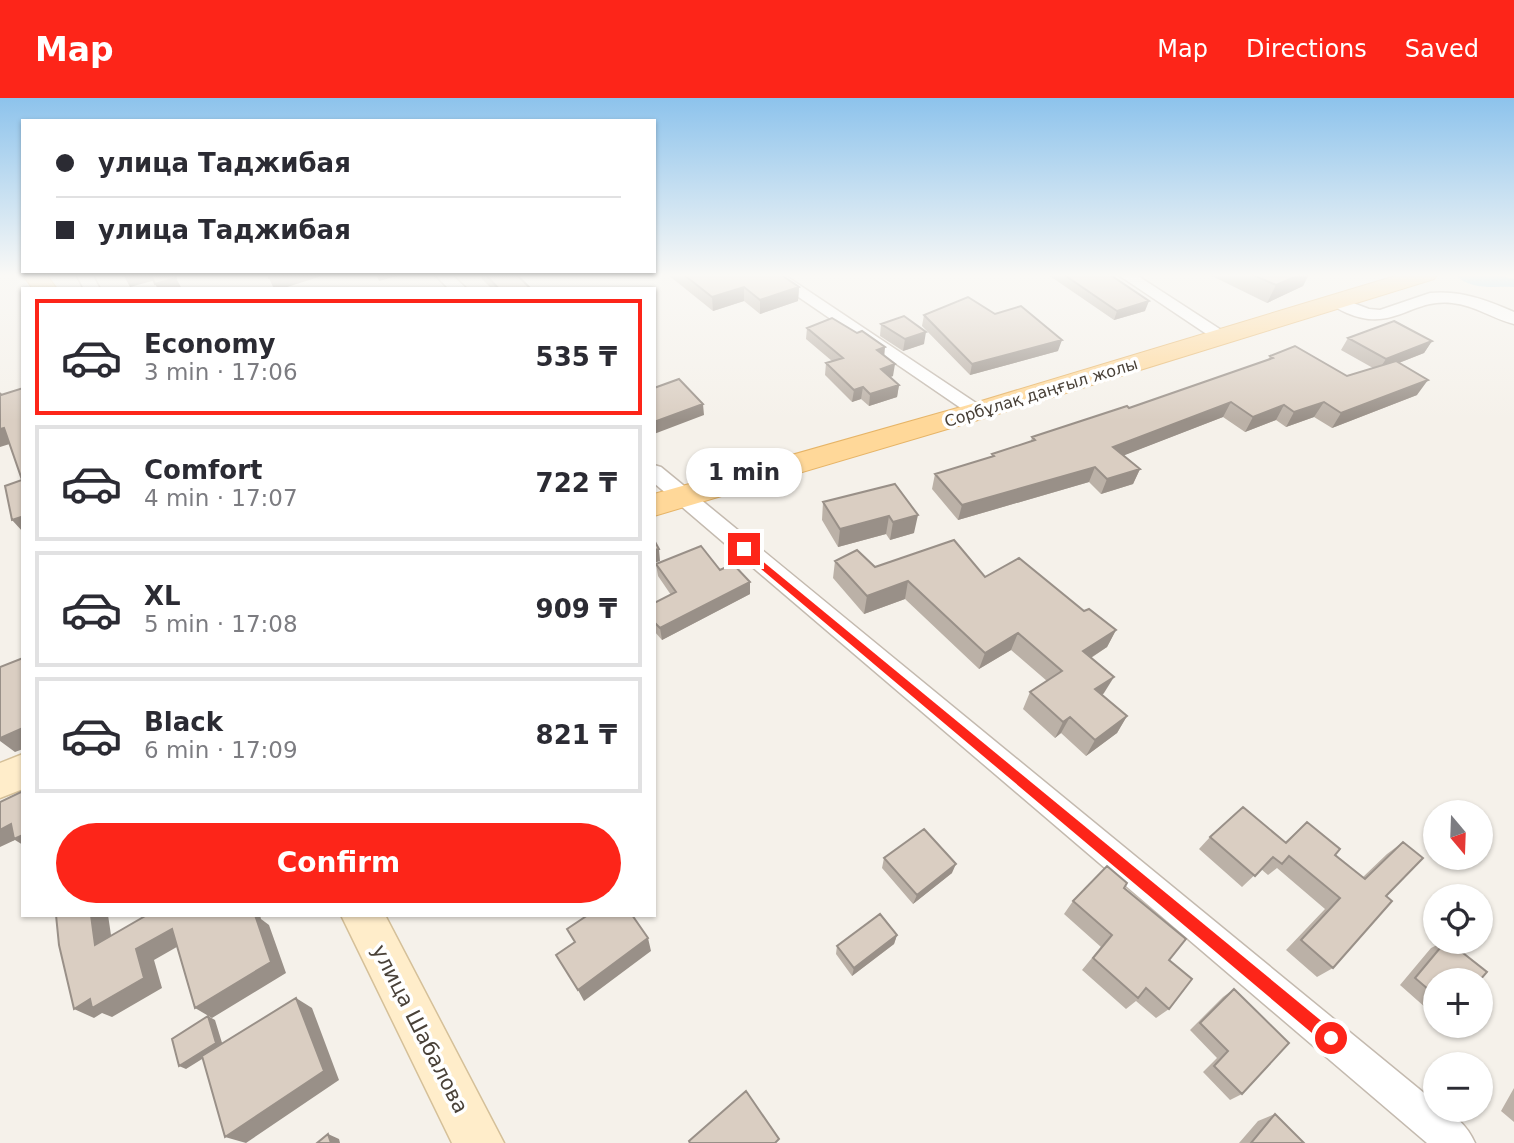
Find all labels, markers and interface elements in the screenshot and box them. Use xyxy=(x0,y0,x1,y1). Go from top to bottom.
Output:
text: Map xyxy=(35,30,114,69)
text: Map xyxy=(1157,35,1208,63)
text: Directions xyxy=(1246,35,1367,63)
text: Saved xyxy=(1405,35,1479,63)
text: улица Таджибая xyxy=(98,148,351,178)
text: улица Таджибая xyxy=(98,215,351,245)
icon: car xyxy=(60,326,123,389)
text: Economy xyxy=(144,329,275,359)
text: 535 ₸ xyxy=(536,342,617,372)
street label: Сорбұлақ даңғыл жолы xyxy=(942,354,1140,431)
text: 3 min · 17:06 xyxy=(144,359,298,385)
callout: 1 min xyxy=(686,448,802,496)
icon: car xyxy=(60,452,123,515)
text: Comfort xyxy=(144,455,262,485)
text: 1 min xyxy=(708,459,780,485)
text: 722 ₸ xyxy=(536,468,617,498)
text: 4 min · 17:07 xyxy=(144,485,298,511)
route end xyxy=(728,533,760,565)
icon: car xyxy=(60,578,123,641)
text: XL xyxy=(144,581,181,611)
text: 909 ₸ xyxy=(536,594,617,624)
text: 5 min · 17:08 xyxy=(144,611,298,637)
icon: car xyxy=(60,704,123,767)
text: Black xyxy=(144,707,223,737)
text: 821 ₸ xyxy=(536,720,617,750)
text: 6 min · 17:09 xyxy=(144,737,298,763)
north arrow xyxy=(1423,800,1493,870)
map controls xyxy=(1423,800,1493,1122)
button: Confirm xyxy=(56,823,621,903)
button: locate xyxy=(1423,884,1493,954)
street label: улица Шабалова xyxy=(367,941,473,1117)
button: + xyxy=(1423,968,1493,1038)
route start xyxy=(1315,1022,1347,1054)
button: − xyxy=(1423,1052,1493,1122)

